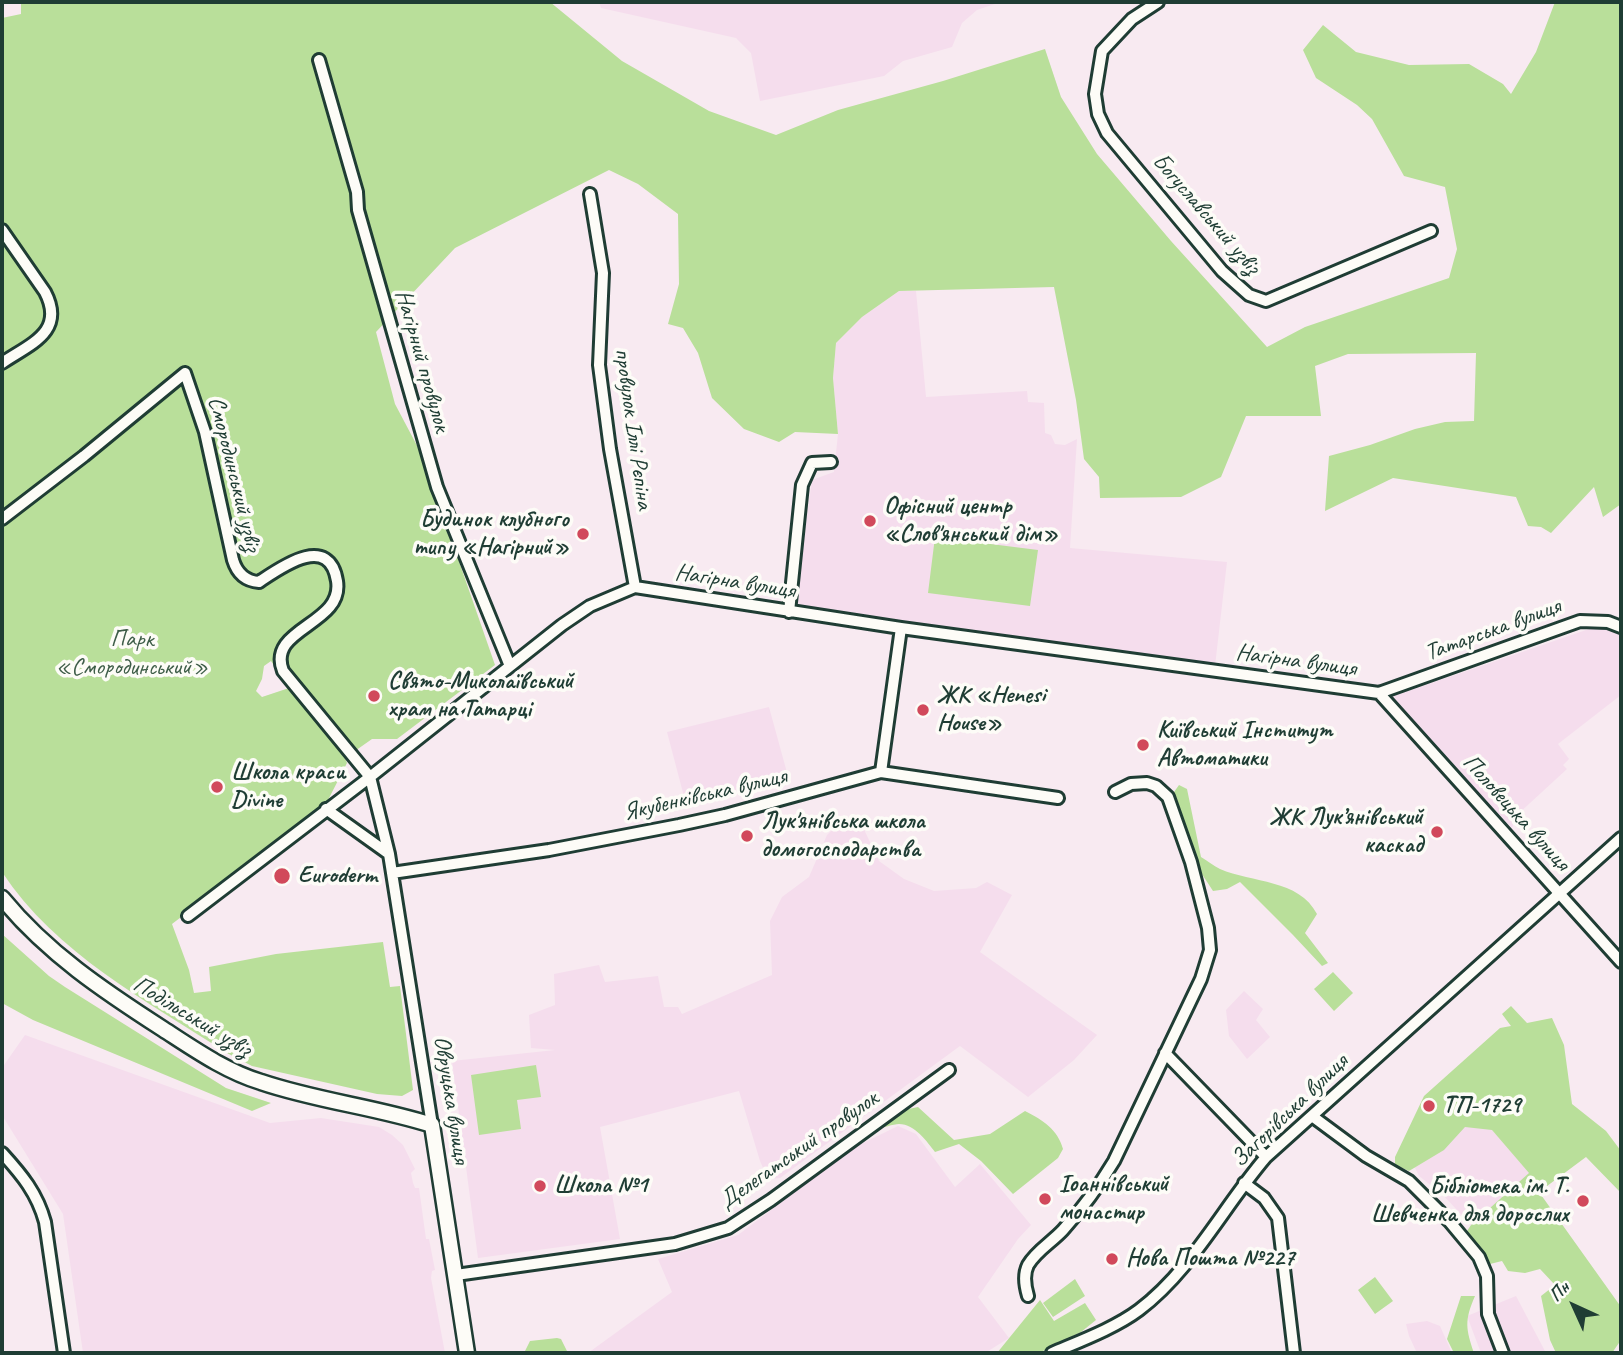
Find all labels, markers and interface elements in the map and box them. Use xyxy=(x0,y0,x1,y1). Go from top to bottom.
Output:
street label: Богуславський узвіз xyxy=(1146,148,1266,280)
street label: Нагірний провулок xyxy=(388,287,456,435)
street label: провулок Іллі Рєпіна xyxy=(607,346,659,512)
street label: Смородинський узвіз xyxy=(201,394,267,554)
place label: Офісний центр «Слов'янський дім» xyxy=(884,493,1058,549)
place label: Будинок клубного типу «Нагірний» xyxy=(413,506,569,562)
marker: Офісний центр «Слов'янський дім» xyxy=(862,513,878,529)
marker: Будинок клубного типу «Нагірний» xyxy=(575,526,591,542)
street label: Нагірна вулиця xyxy=(673,558,797,606)
street label: Татарська вулиця xyxy=(1421,592,1565,668)
park label: Парк «Смородинський» xyxy=(56,626,208,682)
street label: Нагірна вулиця xyxy=(1234,638,1358,684)
place label: Свято-Миколаївський храм на Татарці xyxy=(388,668,573,724)
place label: ЖК «Henesi House» xyxy=(937,682,1045,738)
marker: Свято-Миколаївський храм на Татарці xyxy=(366,688,382,704)
marker: ЖК «Henesi House» xyxy=(915,702,931,718)
place label: Київський Інститут Автоматики xyxy=(1157,717,1333,773)
marker: Київський Інститут Автоматики xyxy=(1135,737,1151,753)
street label: Половецька вулиця xyxy=(1456,749,1576,877)
place label: Школа краси Divine xyxy=(231,759,346,815)
street label: Якубенківська вулиця xyxy=(620,762,790,828)
marker: Школа краси Divine xyxy=(209,779,225,795)
place label: ЖК Лук’янівський каскад xyxy=(1269,804,1423,860)
place label: Лук'янівська школа домогосподарства xyxy=(761,808,925,864)
marker: ЖК Лук’янівський каскад xyxy=(1429,824,1445,840)
marker: Лук'янівська школа домогосподарства xyxy=(739,828,755,844)
place label: Euroderm xyxy=(298,862,377,890)
marker: Euroderm xyxy=(272,866,292,886)
street label: Подільський узвіз xyxy=(127,970,257,1064)
street label: Овруцька вулиця xyxy=(427,1034,475,1166)
street label: Загорівська вулиця xyxy=(1226,1048,1354,1174)
street label: Делегатський провулок xyxy=(714,1084,884,1216)
place label: ТП-1729 xyxy=(1443,1092,1521,1120)
marker: ТП-1729 xyxy=(1421,1098,1437,1114)
place label: Іоаннівський монастир xyxy=(1059,1171,1168,1227)
place label: Школа №1 xyxy=(554,1172,648,1200)
place label: Бібліотека ім. Т. Шевченка для дорослих xyxy=(1371,1173,1569,1229)
marker: Школа №1 xyxy=(532,1178,548,1194)
marker: Іоаннівський монастир xyxy=(1037,1191,1053,1207)
marker: Бібліотека ім. Т. Шевченка для дорослих xyxy=(1575,1193,1591,1209)
place label: Нова Пошта №227 xyxy=(1126,1245,1295,1273)
marker: Нова Пошта №227 xyxy=(1104,1251,1120,1267)
north arrow xyxy=(1539,1271,1609,1341)
text: Пн xyxy=(1544,1276,1575,1307)

